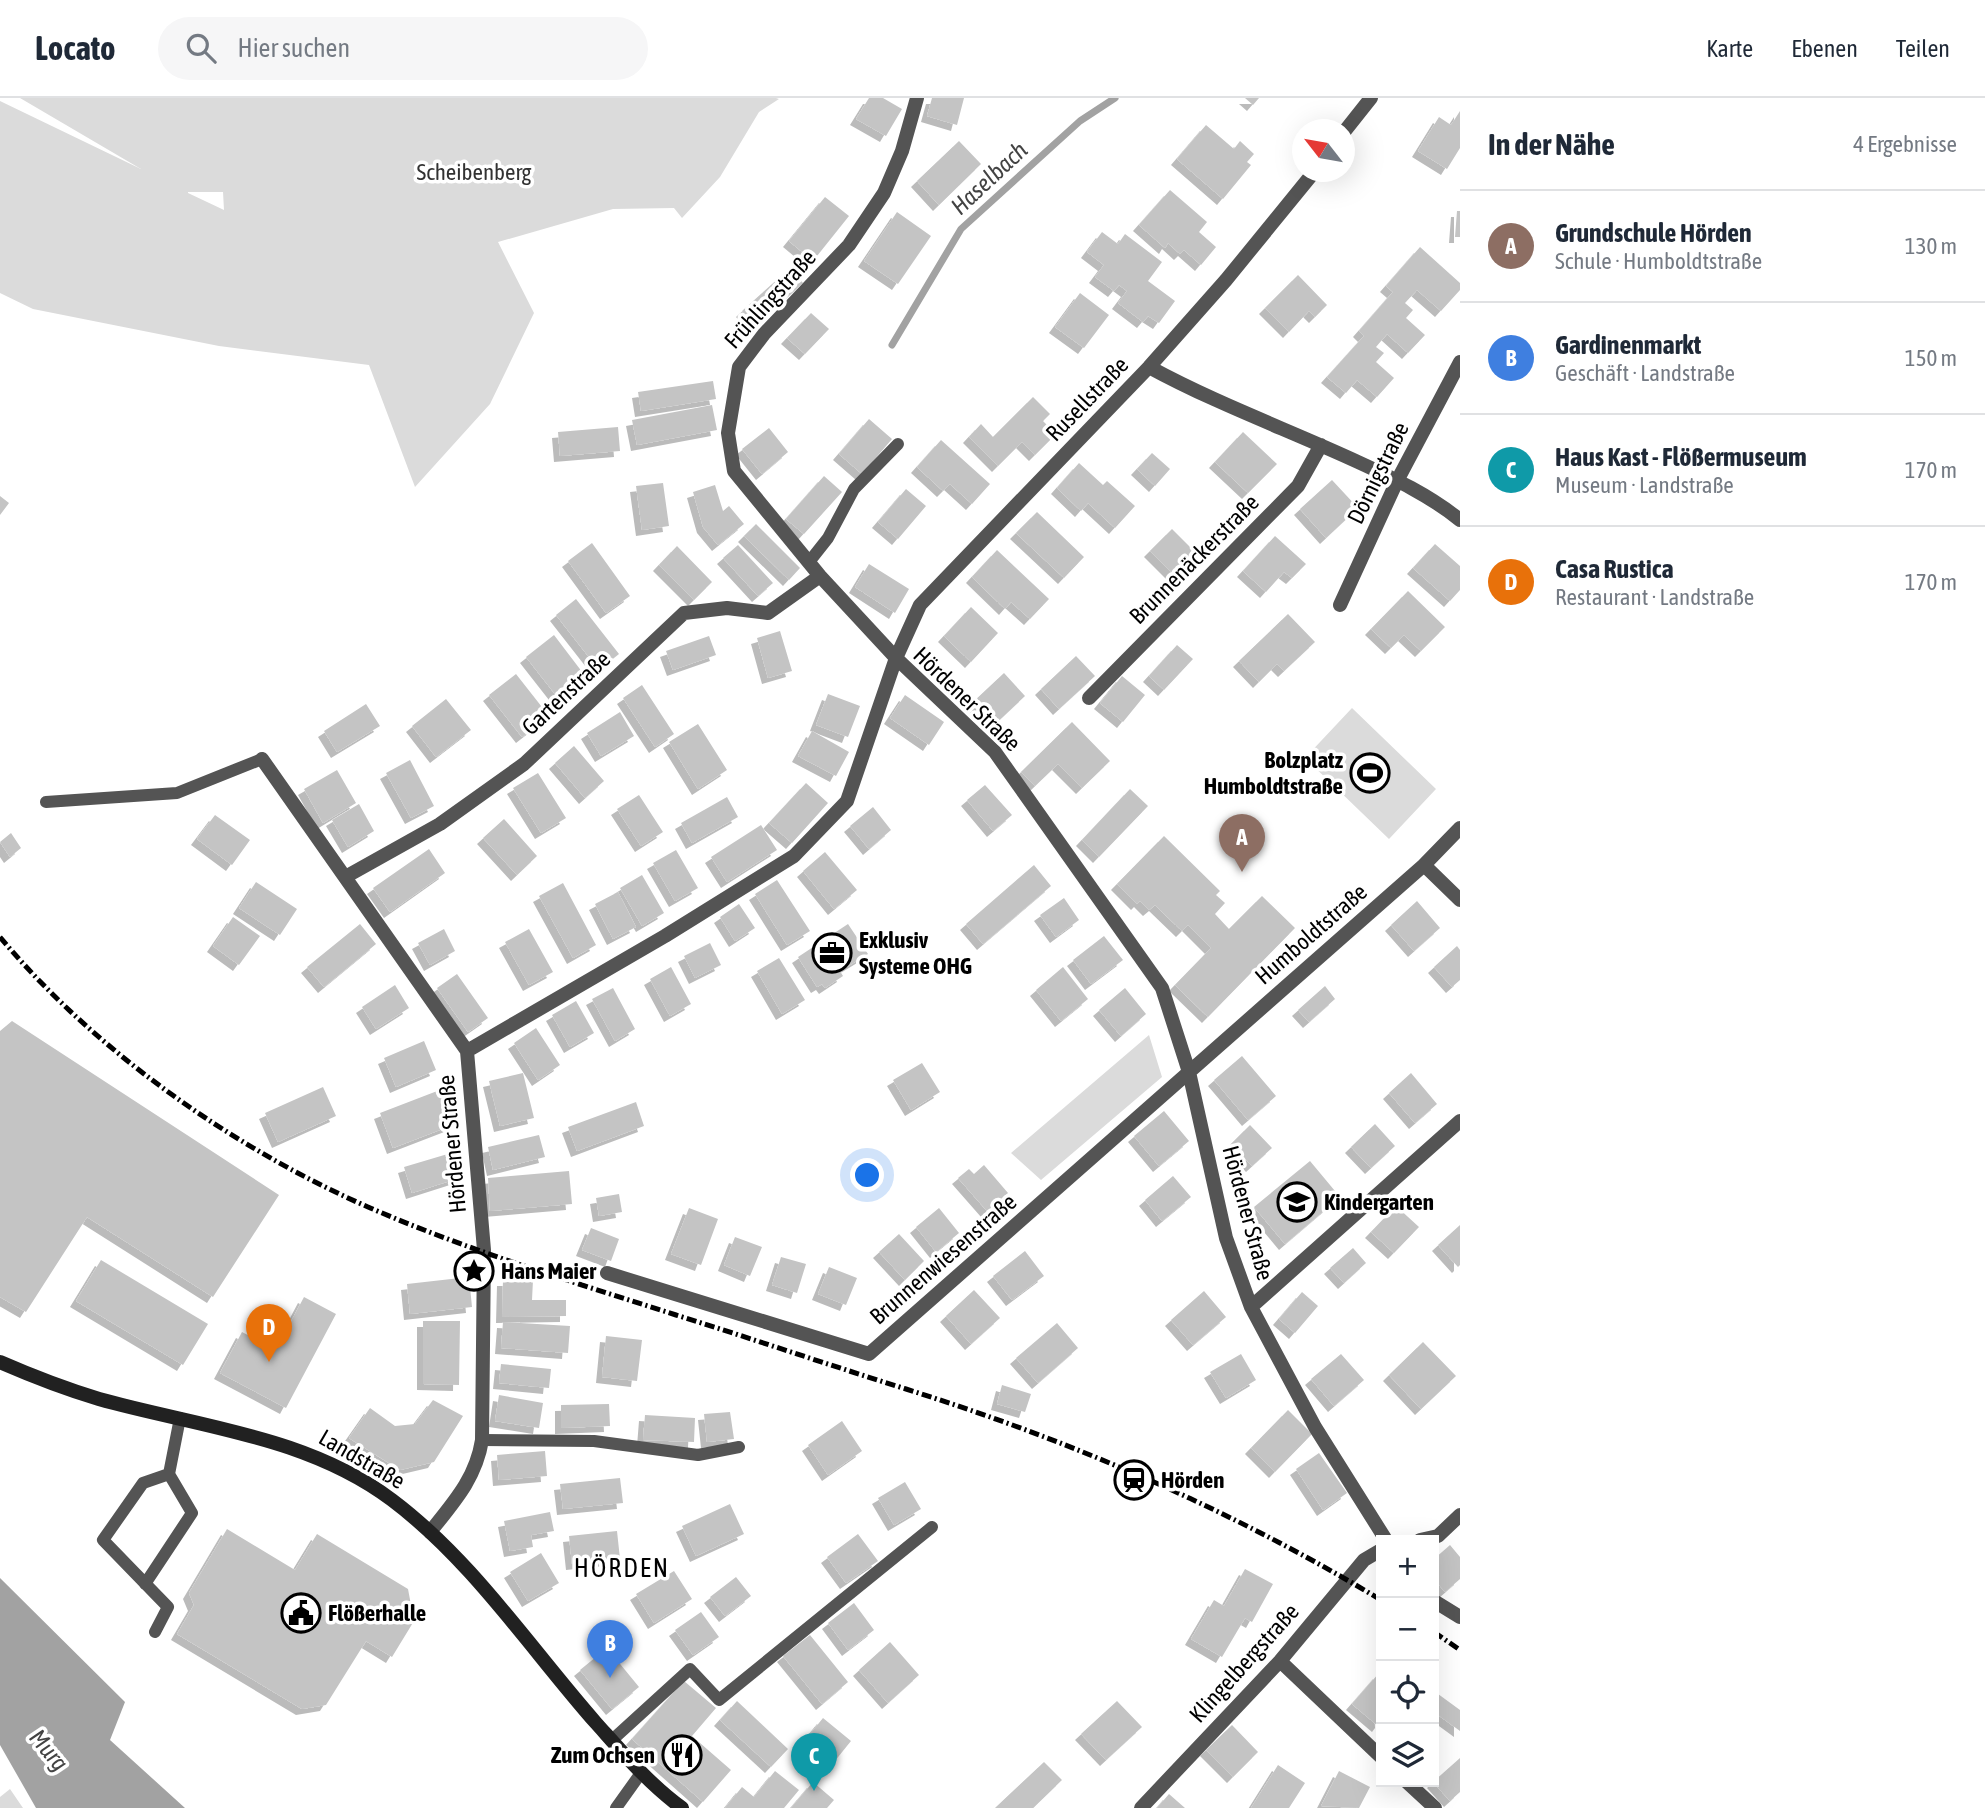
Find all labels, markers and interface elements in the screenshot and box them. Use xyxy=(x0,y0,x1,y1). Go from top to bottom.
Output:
search box xyxy=(158,17,648,80)
text: Locato xyxy=(35,29,116,67)
icon: search xyxy=(182,29,220,67)
text: Hier suchen xyxy=(238,33,350,63)
text: Karte xyxy=(1706,35,1753,62)
text: Ebenen xyxy=(1791,35,1858,62)
text: Teilen xyxy=(1896,35,1950,62)
north arrow xyxy=(1292,119,1355,182)
text: In der Nähe xyxy=(1488,127,1615,161)
text: 4 Ergebnisse xyxy=(1853,131,1957,157)
water label: Haselbach xyxy=(945,136,1033,220)
park label: Scheibenberg xyxy=(417,159,532,185)
text: Grundschule Hörden xyxy=(1555,218,1752,248)
text: A xyxy=(1505,233,1517,259)
text: 130 m xyxy=(1905,233,1957,259)
street label: Frühlingstraße xyxy=(719,244,821,354)
text: Schule · Humboldtstraße xyxy=(1555,248,1762,274)
text: Gardinenmarkt xyxy=(1555,330,1701,360)
text: B xyxy=(1506,345,1516,371)
text: 150 m xyxy=(1905,345,1957,371)
street label: Rusellstraße xyxy=(1041,352,1133,446)
text: Geschäft · Landstraße xyxy=(1555,360,1735,386)
street label: Dörnigstraße xyxy=(1342,418,1414,528)
text: Haus Kast - Flößermuseum xyxy=(1555,442,1807,472)
text: C xyxy=(1506,457,1516,483)
text: 170 m xyxy=(1905,457,1957,483)
text: Museum · Landstraße xyxy=(1555,472,1734,498)
street label: Brunnenäckerstraße xyxy=(1124,489,1264,629)
text: Casa Rustica xyxy=(1555,554,1674,584)
text: D xyxy=(1505,569,1517,595)
text: 170 m xyxy=(1905,569,1957,595)
text: Restaurant · Landstraße xyxy=(1555,584,1754,610)
street label: Hördener Straße xyxy=(908,642,1026,756)
street label: Gartenstraße xyxy=(517,646,615,740)
place label: Bolzplatz Humboldtstraße xyxy=(1204,747,1344,799)
sports icon: Bolzplatz Humboldtstraße xyxy=(1349,752,1391,794)
pin: A xyxy=(1219,814,1265,872)
street label: Humboldtstraße xyxy=(1250,879,1372,989)
place label: Exklusiv Systeme OHG xyxy=(859,927,972,979)
office icon: Exklusiv Systeme OHG xyxy=(811,932,853,974)
street label: Hördener Straße xyxy=(433,1074,471,1214)
street label: Hördener Straße xyxy=(1218,1143,1278,1283)
your location xyxy=(850,1158,884,1192)
school or university icon: Kindergarten xyxy=(1276,1181,1318,1223)
street label: Brunnenwiesenstraße xyxy=(865,1189,1021,1329)
place label: Kindergarten xyxy=(1324,1189,1434,1215)
place icon: Hans Maier xyxy=(453,1250,495,1292)
place label: Hans Maier xyxy=(501,1258,597,1284)
pin: D xyxy=(246,1304,292,1362)
street label: Landstraße xyxy=(315,1424,409,1494)
station icon: Hörden xyxy=(1113,1459,1155,1501)
place label: Hörden xyxy=(1161,1467,1224,1493)
map controls xyxy=(1376,1535,1439,1787)
button: + xyxy=(1376,1535,1439,1598)
district label: HÖRDEN xyxy=(574,1553,670,1583)
public building icon: Flößerhalle xyxy=(280,1592,322,1634)
button: − xyxy=(1376,1598,1439,1661)
street label: Klingelbergstraße xyxy=(1184,1599,1304,1727)
place label: Flößerhalle xyxy=(328,1600,426,1626)
pin: B xyxy=(587,1620,633,1678)
button: locate xyxy=(1376,1661,1439,1724)
water label: Murg xyxy=(24,1724,74,1776)
button: layers xyxy=(1376,1724,1439,1787)
pin: C xyxy=(791,1733,837,1791)
restaurant icon: Zum Ochsen xyxy=(661,1734,703,1776)
place label: Zum Ochsen xyxy=(551,1742,655,1768)

